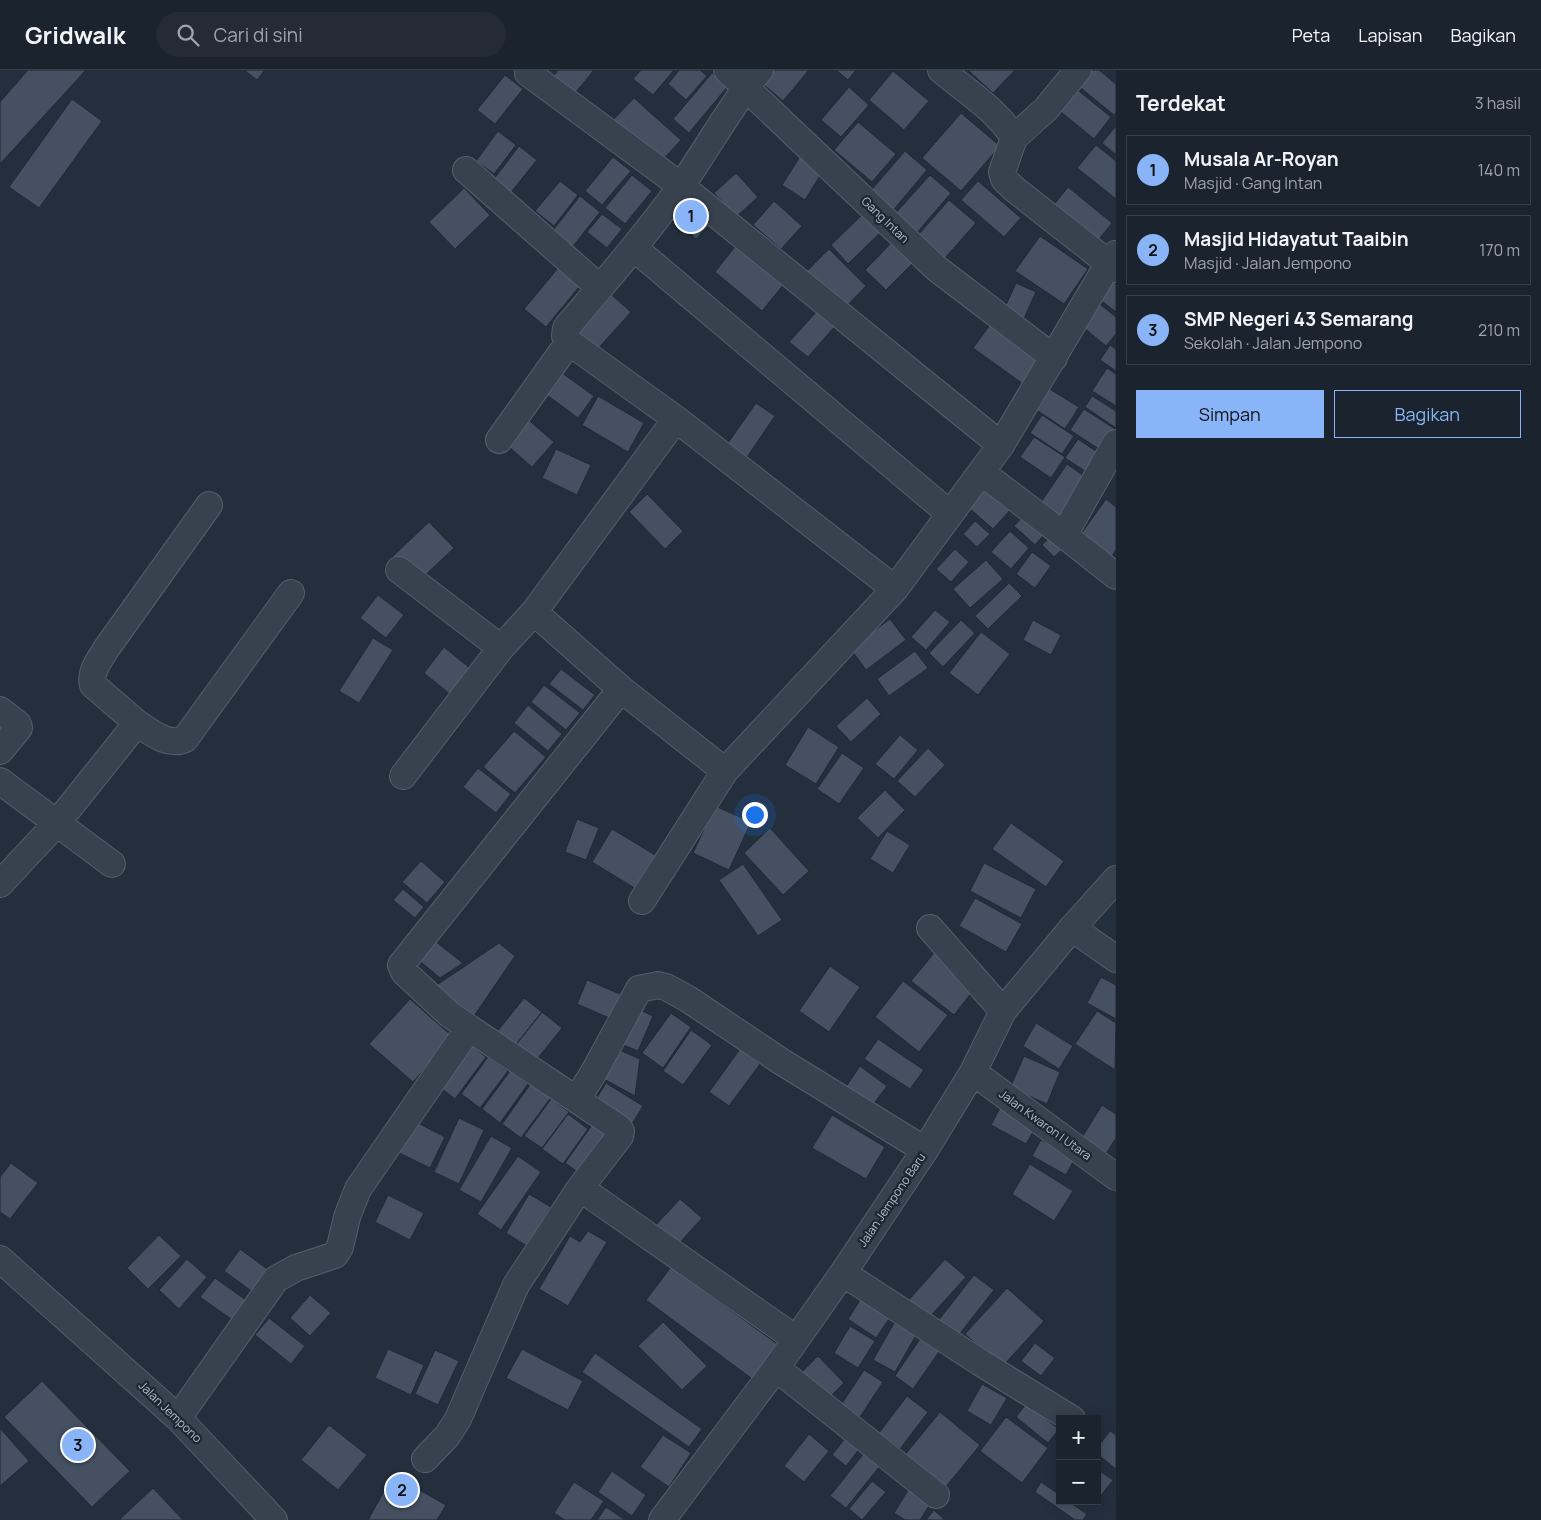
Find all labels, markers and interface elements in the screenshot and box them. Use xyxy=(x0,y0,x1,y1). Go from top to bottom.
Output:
search box xyxy=(156,12,506,57)
text: Gridwalk xyxy=(25,18,126,51)
icon: search xyxy=(174,21,202,49)
text: Cari di sini xyxy=(214,22,303,48)
text: Peta xyxy=(1292,23,1330,47)
text: Lapisan xyxy=(1358,23,1422,47)
text: Bagikan xyxy=(1450,23,1516,47)
text: Terdekat xyxy=(1136,89,1226,117)
text: 3 hasil xyxy=(1475,92,1521,114)
text: Musala Ar-Royan xyxy=(1184,146,1339,172)
text: 1 xyxy=(1149,159,1157,181)
text: 140 m xyxy=(1478,159,1520,181)
text: Masjid · Gang Intan xyxy=(1184,172,1322,194)
street label: Gang Intan xyxy=(858,193,913,247)
pin: 1 xyxy=(675,197,707,235)
text: Masjid Hidayatut Taaibin xyxy=(1184,226,1409,252)
text: 2 xyxy=(1148,239,1158,261)
text: 170 m xyxy=(1479,239,1520,261)
text: Masjid · Jalan Jempono xyxy=(1184,252,1352,274)
text: SMP Negeri 43 Semarang xyxy=(1184,306,1414,332)
text: 3 xyxy=(1148,319,1158,341)
text: 210 m xyxy=(1478,319,1520,341)
text: Sekolah · Jalan Jempono xyxy=(1184,332,1362,354)
button: Simpan xyxy=(1136,390,1324,438)
button: Bagikan xyxy=(1334,390,1521,438)
your location xyxy=(742,802,768,828)
street label: Jalan Kwaron I Utara xyxy=(996,1085,1095,1164)
street label: Jalan Jempono Baru xyxy=(854,1149,929,1250)
street label: Jalan Jempono xyxy=(135,1377,206,1446)
map controls xyxy=(1056,1415,1101,1505)
button: + xyxy=(1056,1415,1101,1460)
pin: 3 xyxy=(62,1426,94,1464)
button: − xyxy=(1056,1460,1101,1505)
pin: 2 xyxy=(386,1471,418,1509)

